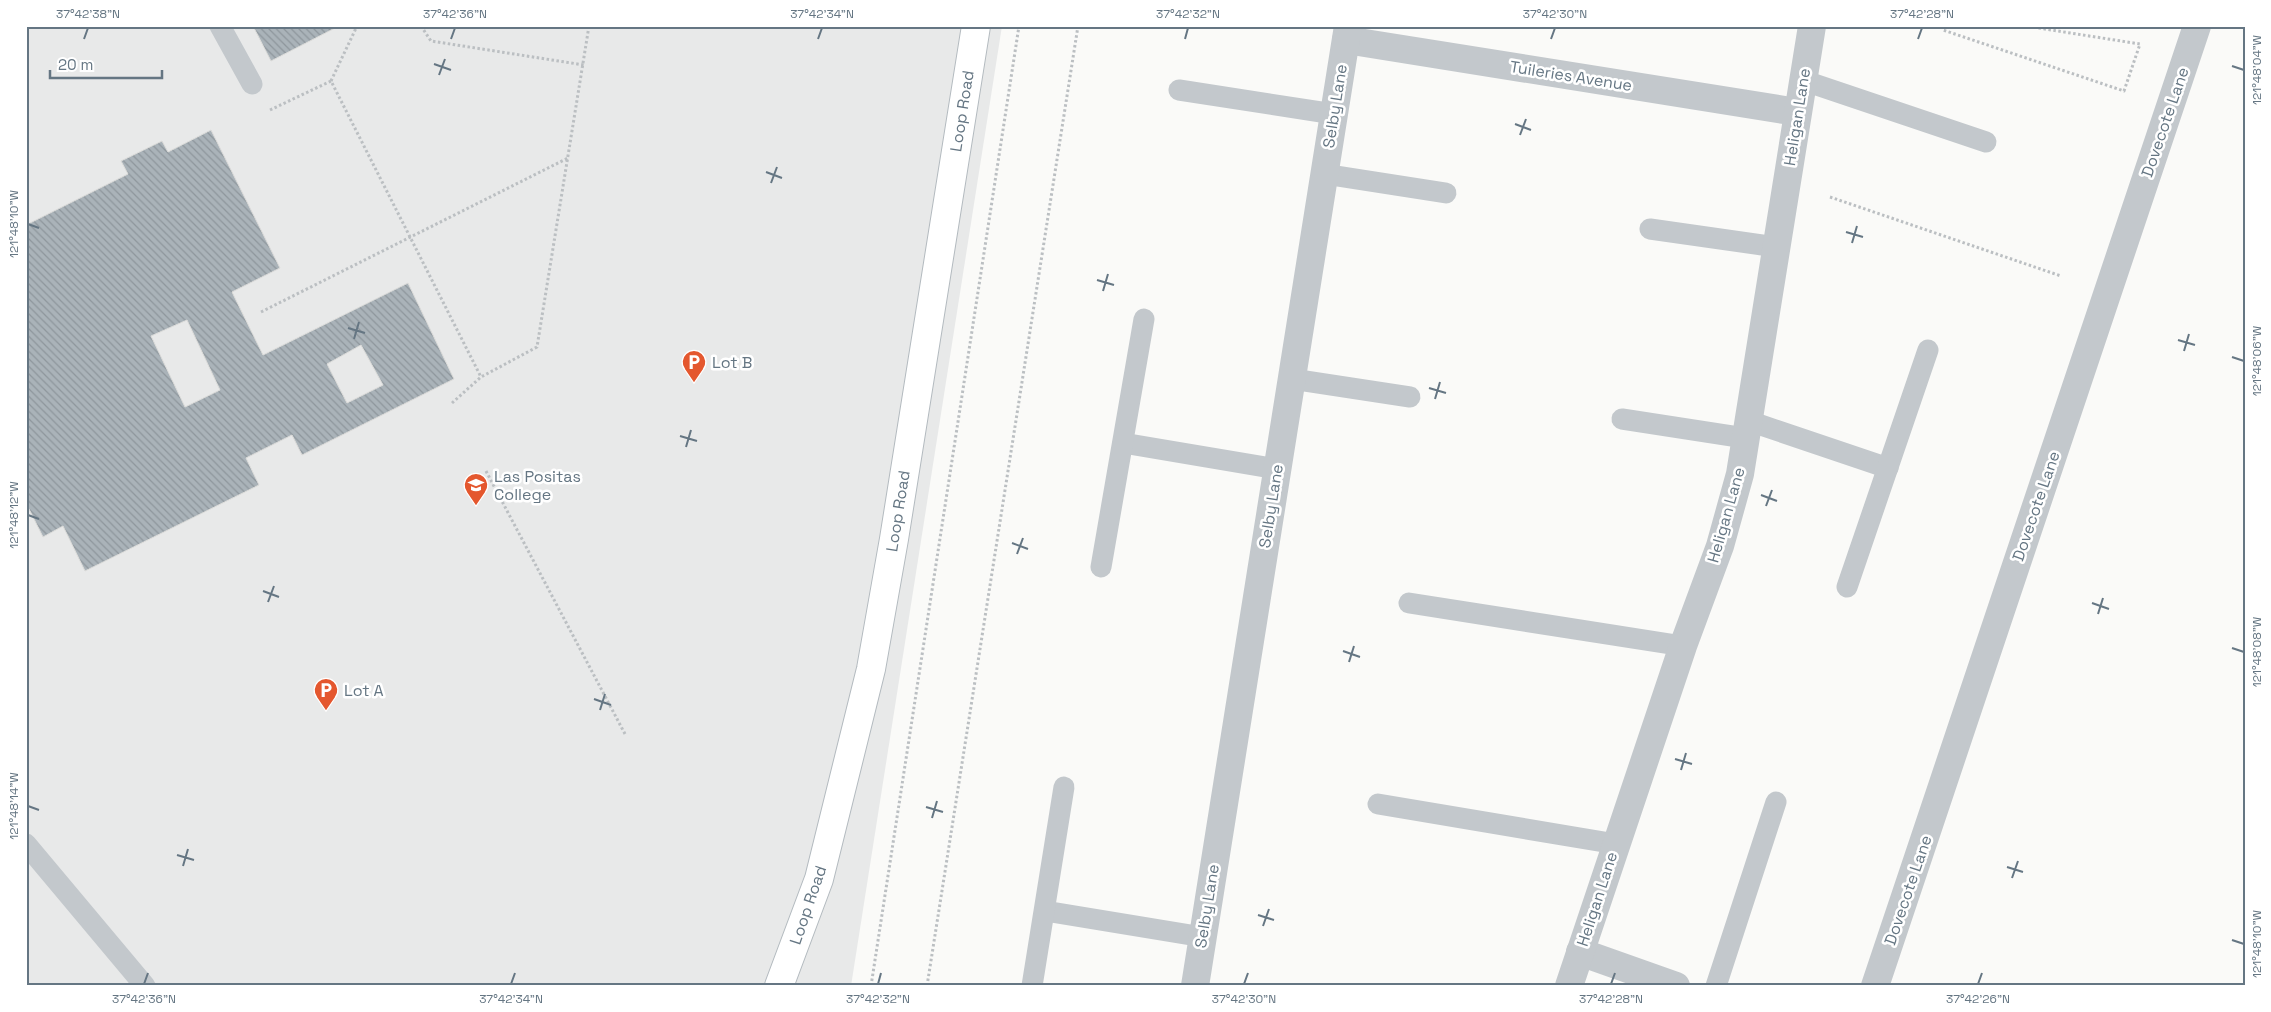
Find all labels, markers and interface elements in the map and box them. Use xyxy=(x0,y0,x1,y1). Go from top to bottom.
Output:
text: 37°42'38"N xyxy=(56,6,120,22)
text: 37°42'36"N xyxy=(423,6,487,22)
text: 37°42'34"N xyxy=(790,6,854,22)
text: 37°42'32"N xyxy=(1156,6,1220,22)
text: 37°42'30"N xyxy=(1523,6,1587,22)
text: 37°42'28"N xyxy=(1890,6,1954,22)
text: 121°48'04"W xyxy=(2249,34,2265,105)
scale bar xyxy=(50,48,162,80)
text: 20 m xyxy=(58,55,93,74)
street label: Tuileries Avenue xyxy=(1508,56,1634,96)
street label: Selby Lane xyxy=(1318,63,1352,149)
street label: Dovecote Lane xyxy=(2136,64,2194,180)
street label: Heligan Lane xyxy=(1779,67,1815,167)
street label: Loop Road xyxy=(945,69,979,153)
text: 121°48'10"W xyxy=(6,189,22,258)
text: 121°48'06"W xyxy=(2249,325,2265,396)
parking icon: Lot B xyxy=(681,349,707,383)
place label: Lot B xyxy=(712,352,752,373)
street label: Dovecote Lane xyxy=(2007,448,2065,564)
street label: Selby Lane xyxy=(1254,463,1288,549)
street label: Heligan Lane xyxy=(1702,465,1750,565)
place label: Las Positas College xyxy=(494,466,581,505)
street label: Loop Road xyxy=(881,469,915,553)
school or university icon: Las Positas College xyxy=(463,472,489,506)
text: 121°48'12"W xyxy=(6,481,22,549)
text: 121°48'08"W xyxy=(2249,616,2265,687)
parking icon: Lot A xyxy=(313,677,339,711)
place label: Lot A xyxy=(344,680,384,701)
text: 121°48'14"W xyxy=(6,772,22,840)
street label: Dovecote Lane xyxy=(1879,832,1937,948)
street label: Heligan Lane xyxy=(1572,849,1622,949)
street label: Loop Road xyxy=(785,863,831,947)
street label: Selby Lane xyxy=(1190,863,1224,949)
text: 121°48'10"W xyxy=(2249,909,2265,978)
text: 37°42'36"N xyxy=(112,991,176,1007)
text: 37°42'34"N xyxy=(479,991,543,1007)
text: 37°42'32"N xyxy=(846,991,910,1007)
text: 37°42'30"N xyxy=(1212,991,1276,1007)
text: 37°42'28"N xyxy=(1579,991,1643,1007)
text: 37°42'26"N xyxy=(1946,991,2010,1007)

